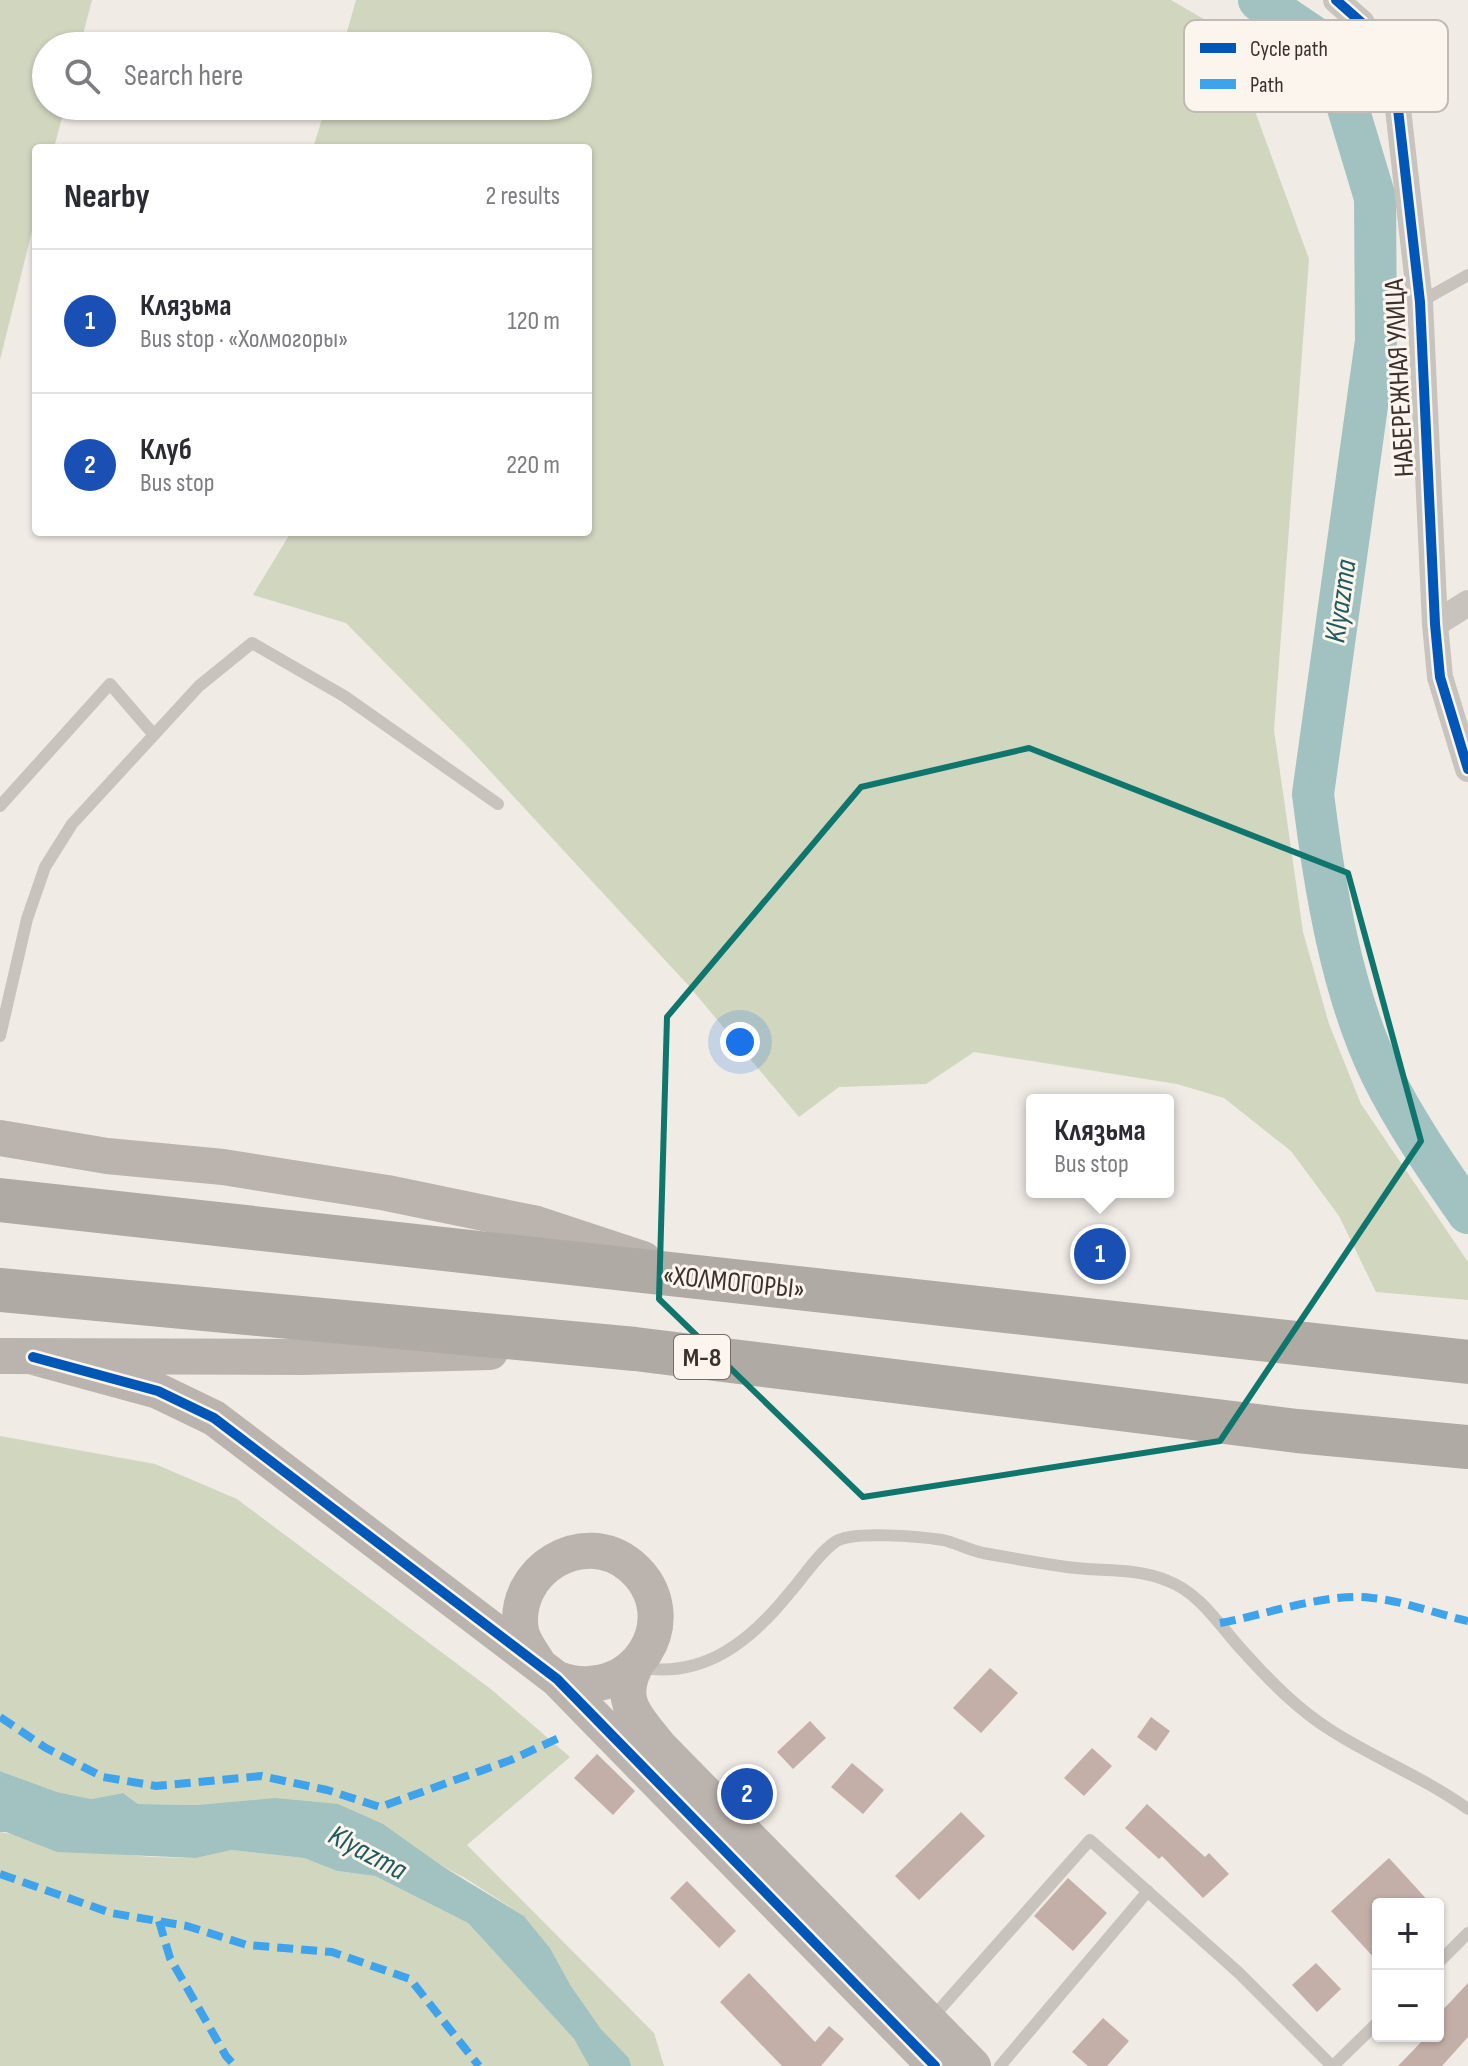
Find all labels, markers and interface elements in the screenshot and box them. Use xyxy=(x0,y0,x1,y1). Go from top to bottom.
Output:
legend xyxy=(1184,20,1448,112)
search box xyxy=(32,32,592,120)
text: Cycle path xyxy=(1250,36,1328,63)
icon: search xyxy=(60,54,104,98)
text: Search here xyxy=(124,58,243,94)
text: Path xyxy=(1250,72,1284,99)
text: Nearby xyxy=(64,176,150,217)
text: 2 results xyxy=(486,181,560,212)
street label: НАБЕРЕЖНАЯ УЛИЦА xyxy=(1378,277,1421,478)
text: Клязьма xyxy=(140,288,232,324)
text: 1 xyxy=(85,306,95,337)
text: 120 m xyxy=(507,306,560,337)
text: Bus stop · «Холмогоры» xyxy=(140,324,348,355)
text: Клуб xyxy=(140,432,192,468)
text: 2 xyxy=(84,450,96,481)
text: 220 m xyxy=(506,450,560,481)
text: Bus stop xyxy=(140,468,215,499)
water label: Klyazma xyxy=(1317,557,1365,645)
your location xyxy=(720,1022,760,1062)
popup xyxy=(1026,1094,1174,1198)
text: Клязьма xyxy=(1054,1113,1146,1149)
text: Bus stop xyxy=(1054,1149,1129,1180)
pin: 1 xyxy=(1074,1224,1126,1284)
street label: «ХОЛМОГОРЫ» xyxy=(661,1259,806,1306)
road number: М-8 xyxy=(674,1335,730,1379)
pin: 2 xyxy=(721,1764,773,1824)
water label: Klyazma xyxy=(322,1817,413,1888)
map controls xyxy=(1372,1898,1444,2042)
button: + xyxy=(1372,1898,1444,1970)
button: − xyxy=(1372,1970,1444,2042)

